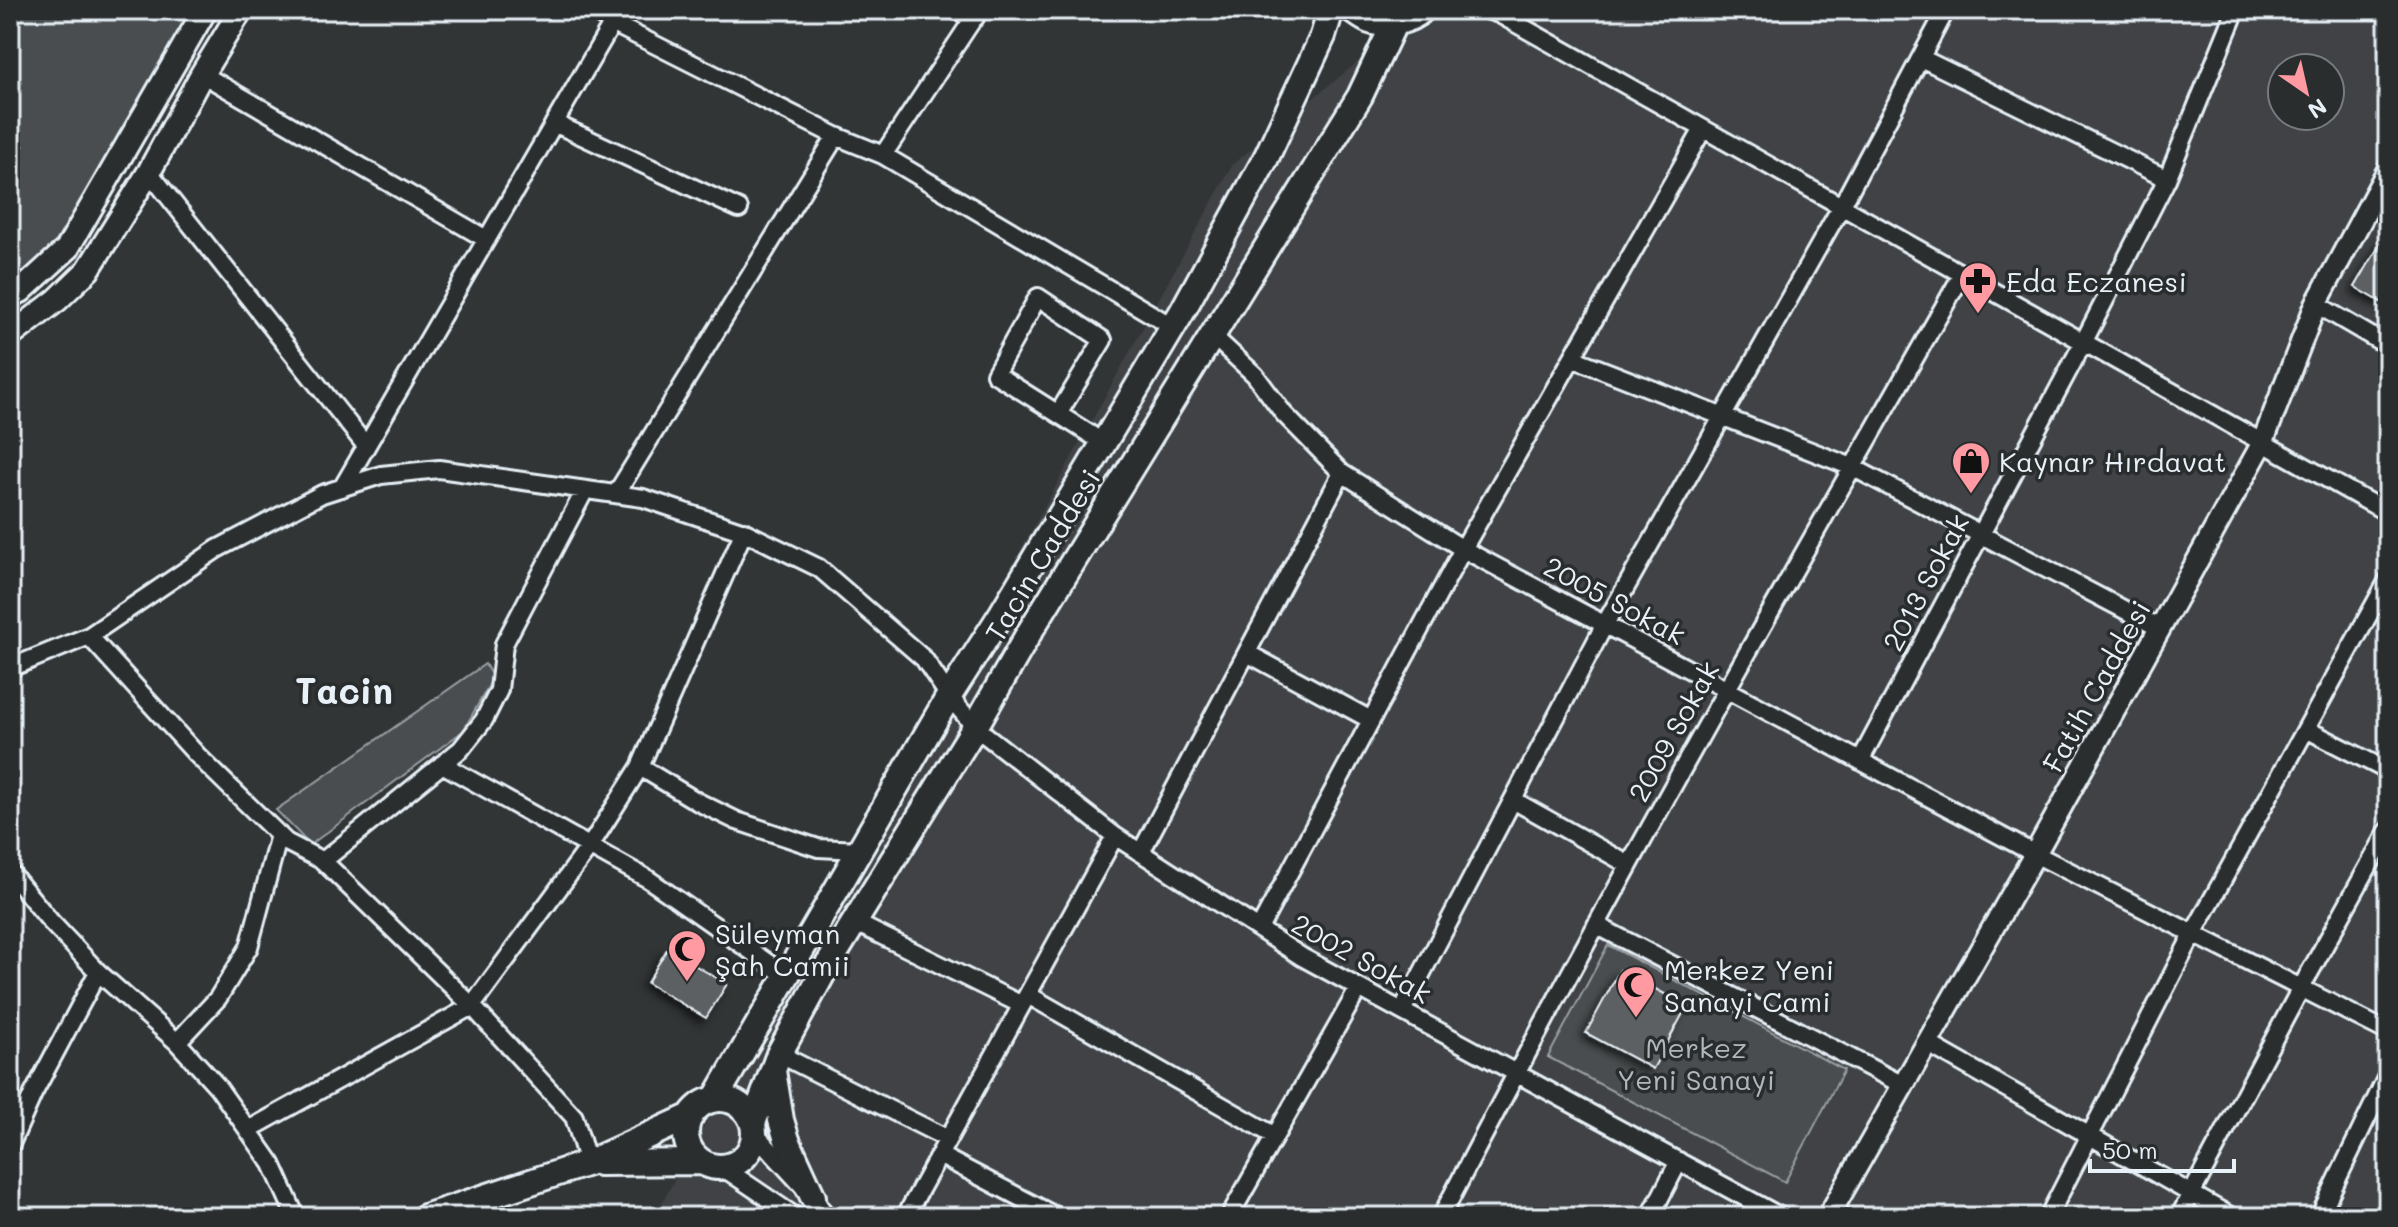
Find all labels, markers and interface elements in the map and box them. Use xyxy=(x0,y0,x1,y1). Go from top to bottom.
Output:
north arrow xyxy=(2266,52,2346,132)
text: N xyxy=(2302,92,2332,126)
pharmacy icon: Eda Eczanesi xyxy=(1957,260,1999,315)
place label: Eda Eczanesi xyxy=(2006,263,2187,299)
shop icon: Kaynar Hırdavat xyxy=(1950,440,1992,495)
place label: Kaynar Hırdavat xyxy=(1999,443,2227,479)
street label: Tacin Caddesi xyxy=(976,462,1108,648)
street label: 2013 Sokak xyxy=(1874,507,1976,657)
street label: 2005 Sokak xyxy=(1538,548,1692,652)
street label: Fatih Caddesi xyxy=(2034,594,2158,778)
street label: 2009 Sokak xyxy=(1620,654,1726,808)
district label: Tacin xyxy=(295,666,393,713)
street label: 2002 Sokak xyxy=(1286,905,1438,1011)
place label: Süleyman Şah Camii xyxy=(715,915,850,983)
mosque icon: Süleyman Şah Camii xyxy=(666,928,708,983)
place label: Merkez Yeni Sanayi Cami xyxy=(1664,951,1834,1019)
mosque icon: Merkez Yeni Sanayi Cami xyxy=(1615,964,1657,1019)
park label: Merkez Yeni Sanayi xyxy=(1617,1029,1775,1097)
scale bar xyxy=(2090,1123,2234,1173)
text: 50 m xyxy=(2102,1134,2158,1165)

